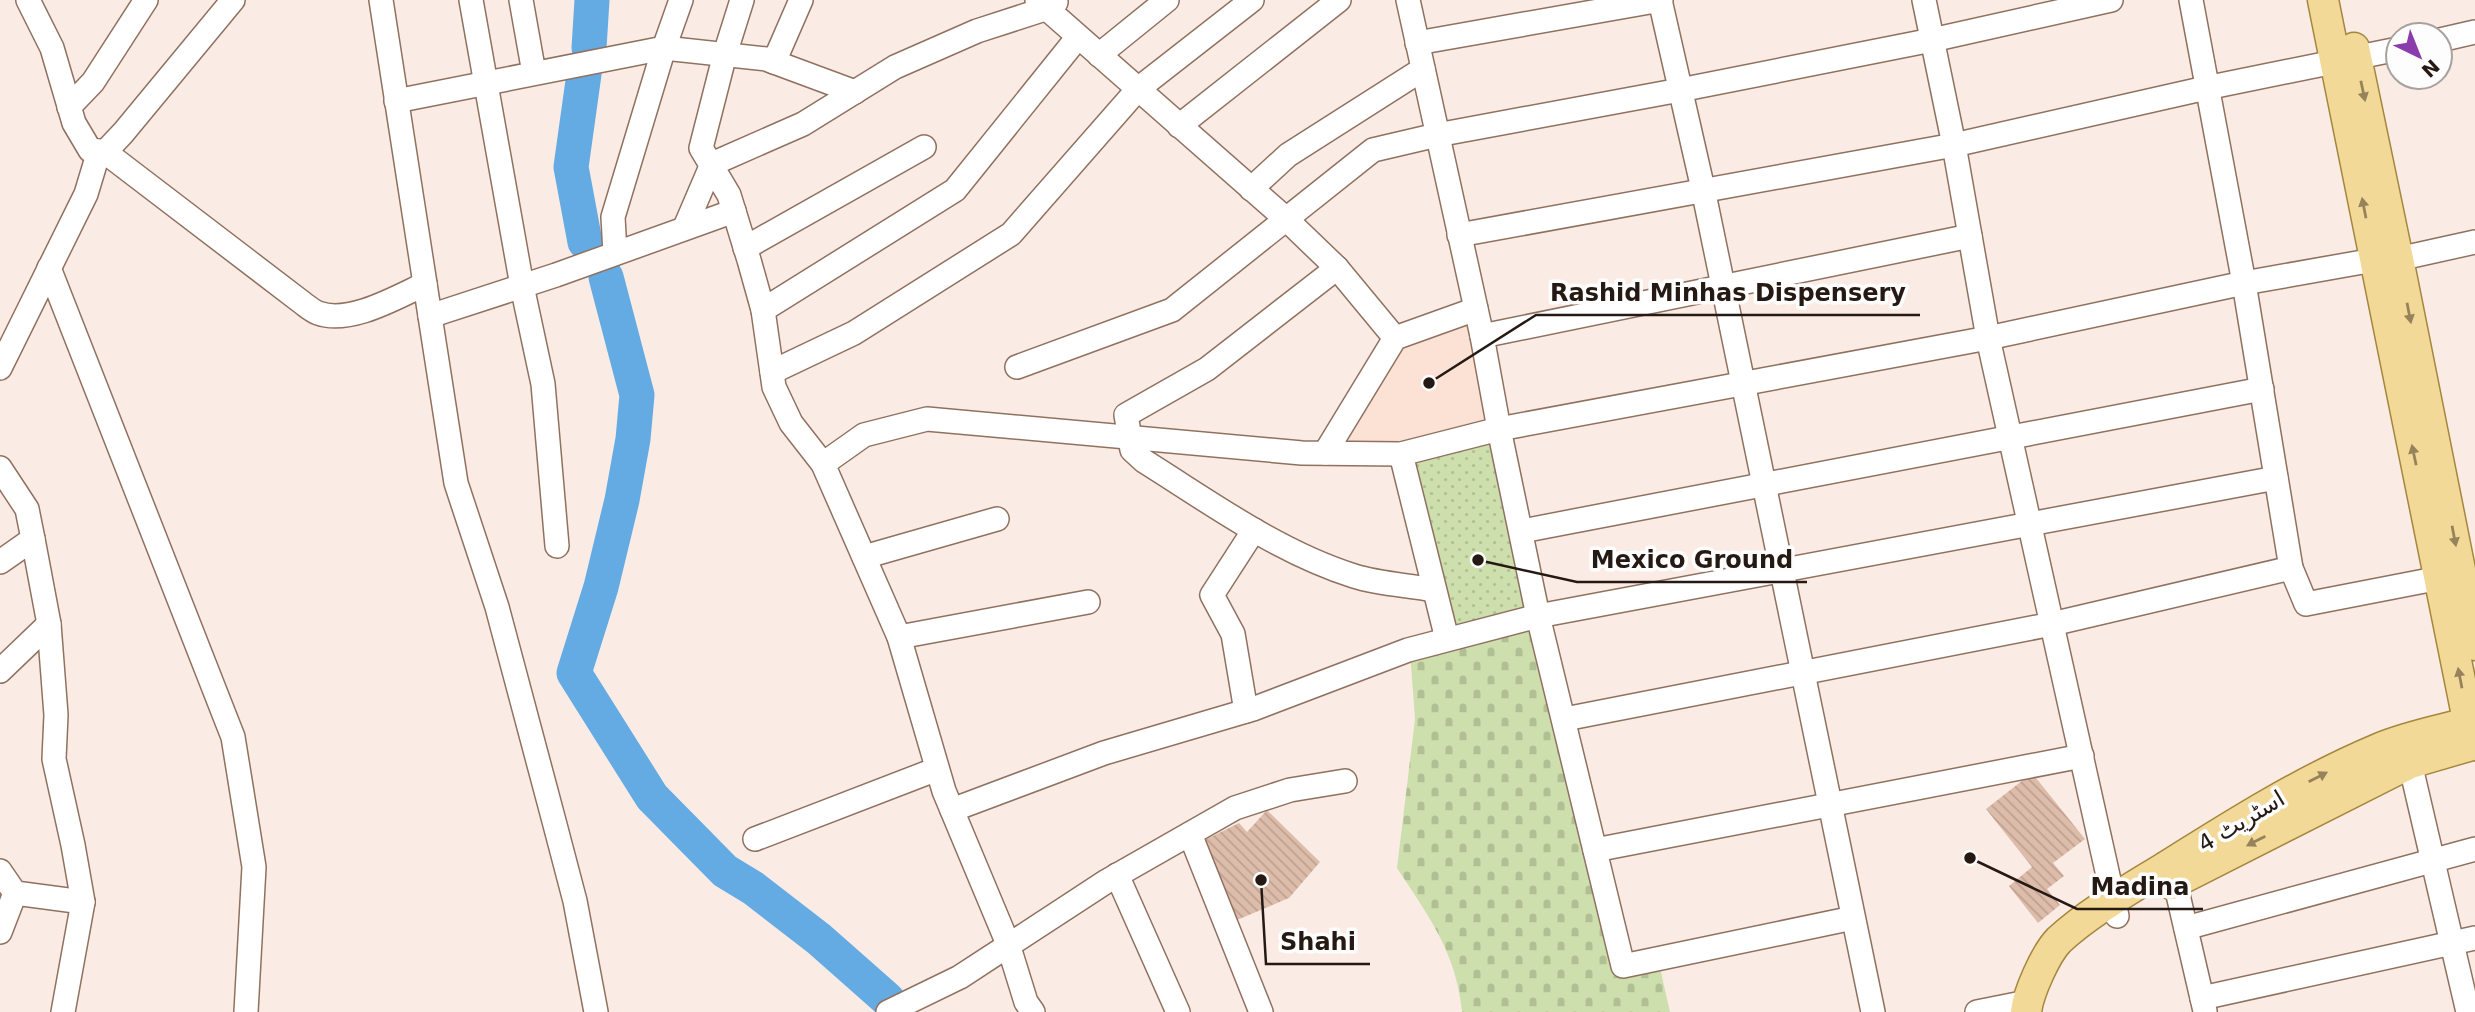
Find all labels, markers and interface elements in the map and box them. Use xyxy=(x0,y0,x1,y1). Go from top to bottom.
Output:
north arrow xyxy=(2384,21,2454,91)
text: N xyxy=(2417,55,2444,82)
one-way arrow xyxy=(2357,80,2368,102)
one-way arrow xyxy=(2358,197,2369,219)
callout: Rashid Minhas Dispensery xyxy=(1536,270,1920,315)
text: Rashid Minhas Dispensery xyxy=(1550,279,1906,307)
one-way arrow xyxy=(2404,302,2415,324)
one-way arrow xyxy=(2409,444,2420,466)
one-way arrow xyxy=(2448,525,2459,547)
callout: Mexico Ground xyxy=(1577,537,1807,582)
text: Mexico Ground xyxy=(1591,546,1793,574)
one-way arrow xyxy=(2454,667,2465,689)
one-way arrow xyxy=(2309,771,2329,783)
street label: اسٹریٹ 4 xyxy=(2193,785,2289,858)
one-way arrow xyxy=(2246,835,2266,846)
callout: Madina xyxy=(2077,864,2203,909)
text: Madina xyxy=(2091,873,2189,901)
callout: Shahi xyxy=(1266,919,1370,964)
text: Shahi xyxy=(1280,928,1356,956)

